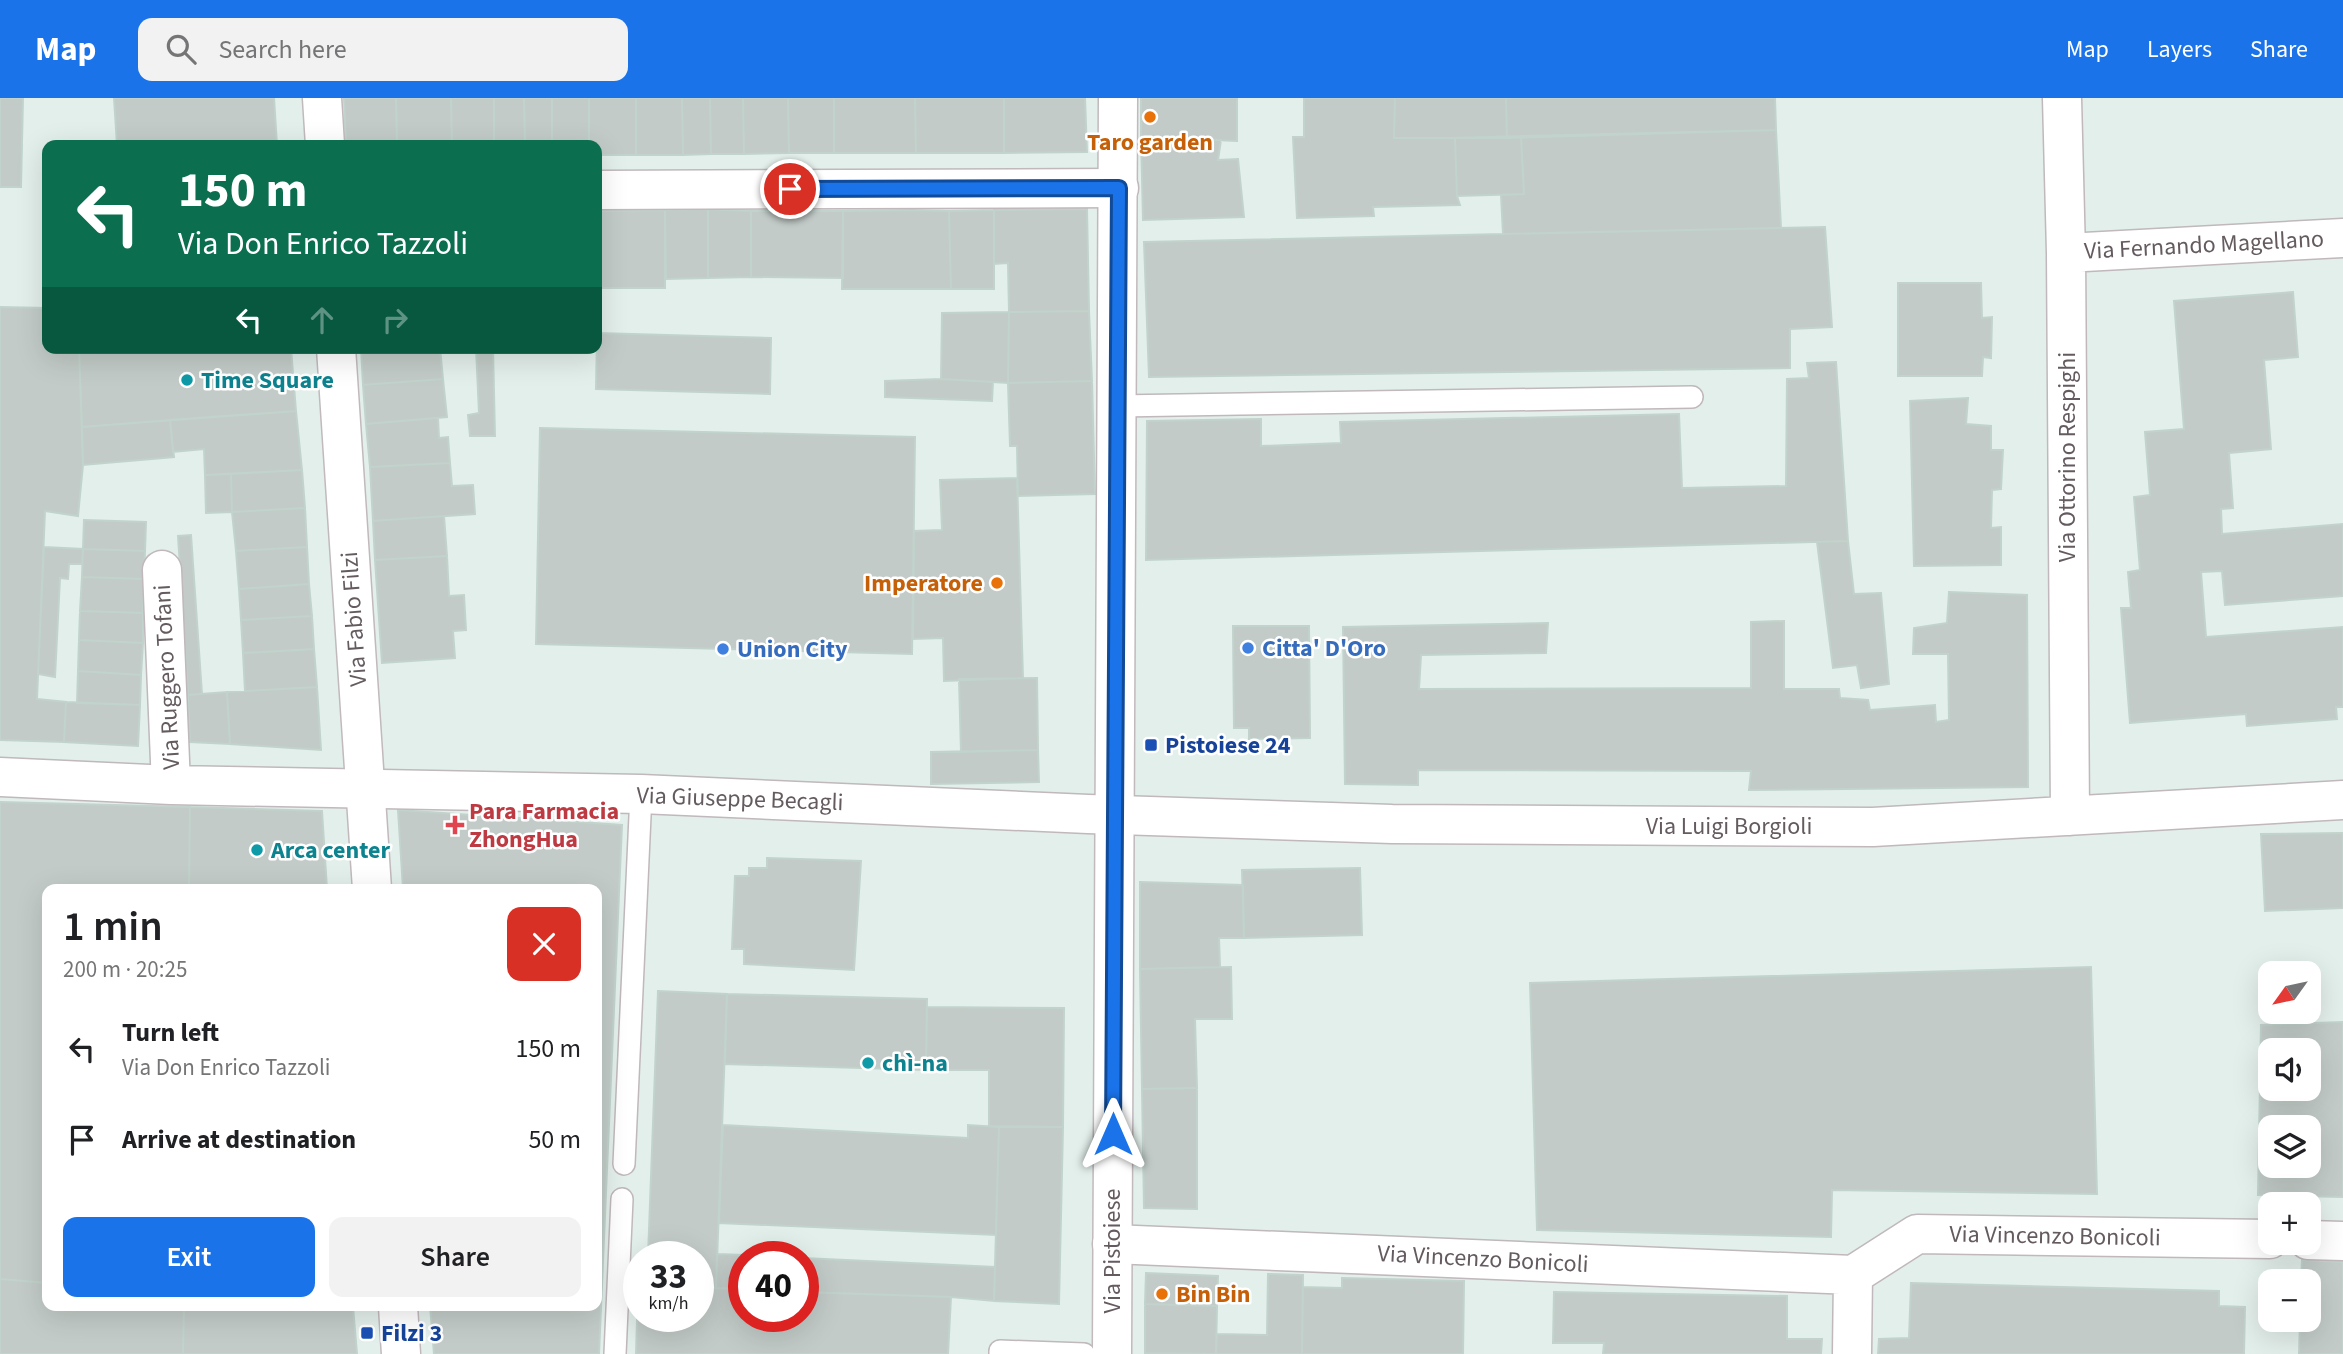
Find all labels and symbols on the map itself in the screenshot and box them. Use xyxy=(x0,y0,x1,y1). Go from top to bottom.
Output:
marker: Taro garden xyxy=(1142,109,1158,125)
place label: Taro garden xyxy=(1087,125,1213,160)
pin xyxy=(760,159,820,219)
street label: Via Fernando Magellano xyxy=(2083,221,2325,269)
street label: Via Ottorino Respighi xyxy=(2050,352,2085,562)
place label: Time Square xyxy=(201,363,334,398)
marker: Time Square xyxy=(179,372,195,388)
street label: Via Fabio Filzi xyxy=(332,550,376,688)
place label: Imperatore xyxy=(864,566,983,601)
marker: Imperatore xyxy=(989,575,1005,591)
street label: Via Ruggero Tofani xyxy=(145,583,189,771)
place label: Citta' D'Oro xyxy=(1262,631,1386,666)
place label: Union City xyxy=(737,632,848,667)
marker: Citta' D'Oro xyxy=(1240,640,1256,656)
marker: Union City xyxy=(715,641,731,657)
place label: Pistoiese 24 xyxy=(1165,728,1291,763)
marker: Pistoiese 24 xyxy=(1143,737,1159,753)
street label: Via Giuseppe Becagli xyxy=(636,778,844,820)
place label: Para Farmacia ZhongHua xyxy=(469,794,619,857)
street label: Via Luigi Borgioli xyxy=(1646,809,1812,844)
marker: Para Farmacia ZhongHua xyxy=(447,817,463,833)
place label: Arca center xyxy=(270,833,390,868)
marker: Arca center xyxy=(249,842,265,858)
north arrow xyxy=(2258,961,2320,1024)
place label: chì-na xyxy=(882,1046,948,1081)
marker: chì-na xyxy=(860,1055,876,1071)
position arrow xyxy=(1076,1097,1150,1171)
street label: Via Pistoiese xyxy=(1095,1189,1130,1313)
street label: Via Vincenzo Bonicoli xyxy=(1949,1217,2161,1255)
street label: Via Vincenzo Bonicoli xyxy=(1377,1236,1589,1282)
speed limit sign: 40 xyxy=(728,1241,819,1332)
place label: Bin Bin xyxy=(1176,1277,1251,1312)
marker: Bin Bin xyxy=(1154,1286,1170,1302)
place label: Filzi 3 xyxy=(381,1316,442,1351)
marker: Filzi 3 xyxy=(359,1325,375,1341)

